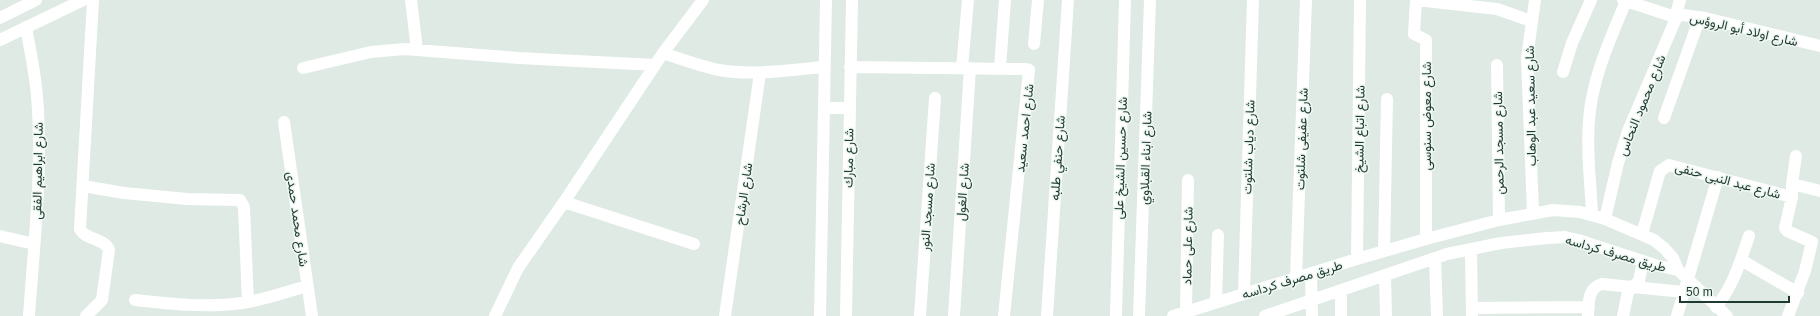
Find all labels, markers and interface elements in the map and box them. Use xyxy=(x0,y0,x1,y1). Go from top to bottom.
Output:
street label: شارع اولاد أبو الروؤس xyxy=(1688,10,1799,51)
street label: شارع سعيد عبد الوهاب xyxy=(1522,45,1541,167)
street label: شارع محمود النحاس xyxy=(1614,53,1670,159)
street label: شارع معوض سنوسى xyxy=(1419,62,1436,170)
street label: شارع احمد سعيد xyxy=(1012,83,1039,173)
street label: شارع اتباع الشيخ xyxy=(1351,85,1370,173)
street label: شارع عفيفى شلتوت xyxy=(1292,88,1313,191)
street label: شارع مسجد الرحمن xyxy=(1490,91,1509,195)
street label: شارع حسين الشيخ على xyxy=(1111,96,1132,220)
street label: شارع دياب شلتوت xyxy=(1239,99,1260,195)
street label: شارع ابناء القبلاوي xyxy=(1136,111,1158,205)
street label: شارع حنفي طلبه xyxy=(1047,115,1071,201)
street label: شارع ابراهيم الفقى xyxy=(29,122,48,220)
street label: شارع مبارك xyxy=(840,128,859,188)
street label: شارع عبد النبى حنفى xyxy=(1673,159,1782,204)
street label: شارع الرشاح xyxy=(732,162,757,227)
street label: شارع مسجد النور xyxy=(917,162,940,253)
street label: شارع الغول xyxy=(953,163,974,222)
street label: شارع محمد حمدى xyxy=(281,171,312,268)
street label: شارع على حماد xyxy=(1179,207,1198,285)
street label: طريق مصرف كرداسه xyxy=(1563,232,1668,276)
street label: طريق مصرف كرداسه xyxy=(1240,257,1345,303)
scale bar xyxy=(1680,278,1789,304)
text: 50 m xyxy=(1686,285,1713,299)

